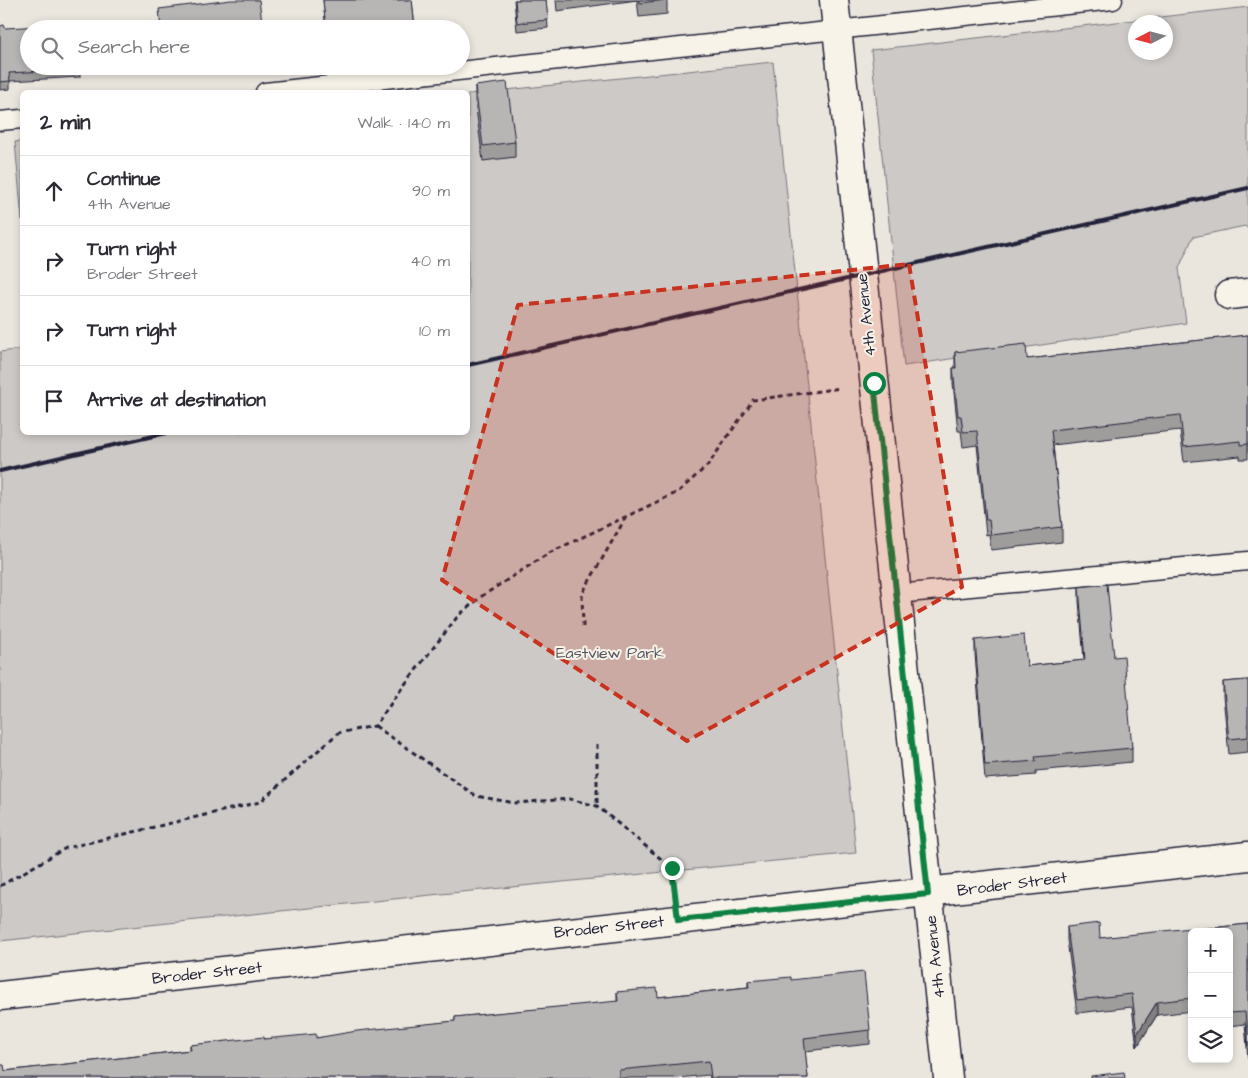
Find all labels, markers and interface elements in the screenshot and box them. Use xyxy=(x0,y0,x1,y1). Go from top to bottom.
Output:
north arrow xyxy=(1128,15,1173,60)
search box xyxy=(20,20,470,75)
icon: search xyxy=(38,34,66,62)
text: Search here xyxy=(78,34,190,61)
text: 2 min xyxy=(40,108,90,137)
text: Walk · 140 m xyxy=(358,112,450,134)
text: Continue xyxy=(87,166,161,193)
icon: ahead xyxy=(40,177,68,205)
text: 90 m xyxy=(412,180,450,202)
text: 4th Avenue xyxy=(87,193,171,215)
text: Turn right xyxy=(87,236,176,263)
icon: right xyxy=(40,247,68,275)
text: 40 m xyxy=(410,250,450,272)
text: Broder Street xyxy=(87,263,198,285)
street label: 4th Avenue xyxy=(851,272,881,358)
icon: right xyxy=(40,317,68,345)
text: Turn right xyxy=(87,317,176,344)
text: 10 m xyxy=(419,320,450,342)
route start xyxy=(863,372,886,395)
icon: arrive xyxy=(40,387,68,415)
text: Arrive at destination xyxy=(87,387,266,414)
park label: Eastview Park xyxy=(556,642,664,664)
route end xyxy=(661,857,684,880)
street label: Broder Street xyxy=(956,866,1069,902)
street label: Broder Street xyxy=(553,910,666,944)
street label: 4th Avenue xyxy=(920,914,950,1000)
map controls xyxy=(1188,928,1233,1063)
button: + xyxy=(1188,928,1233,973)
street label: Broder Street xyxy=(151,956,264,990)
button: − xyxy=(1188,973,1233,1018)
button: layers xyxy=(1188,1018,1233,1063)

